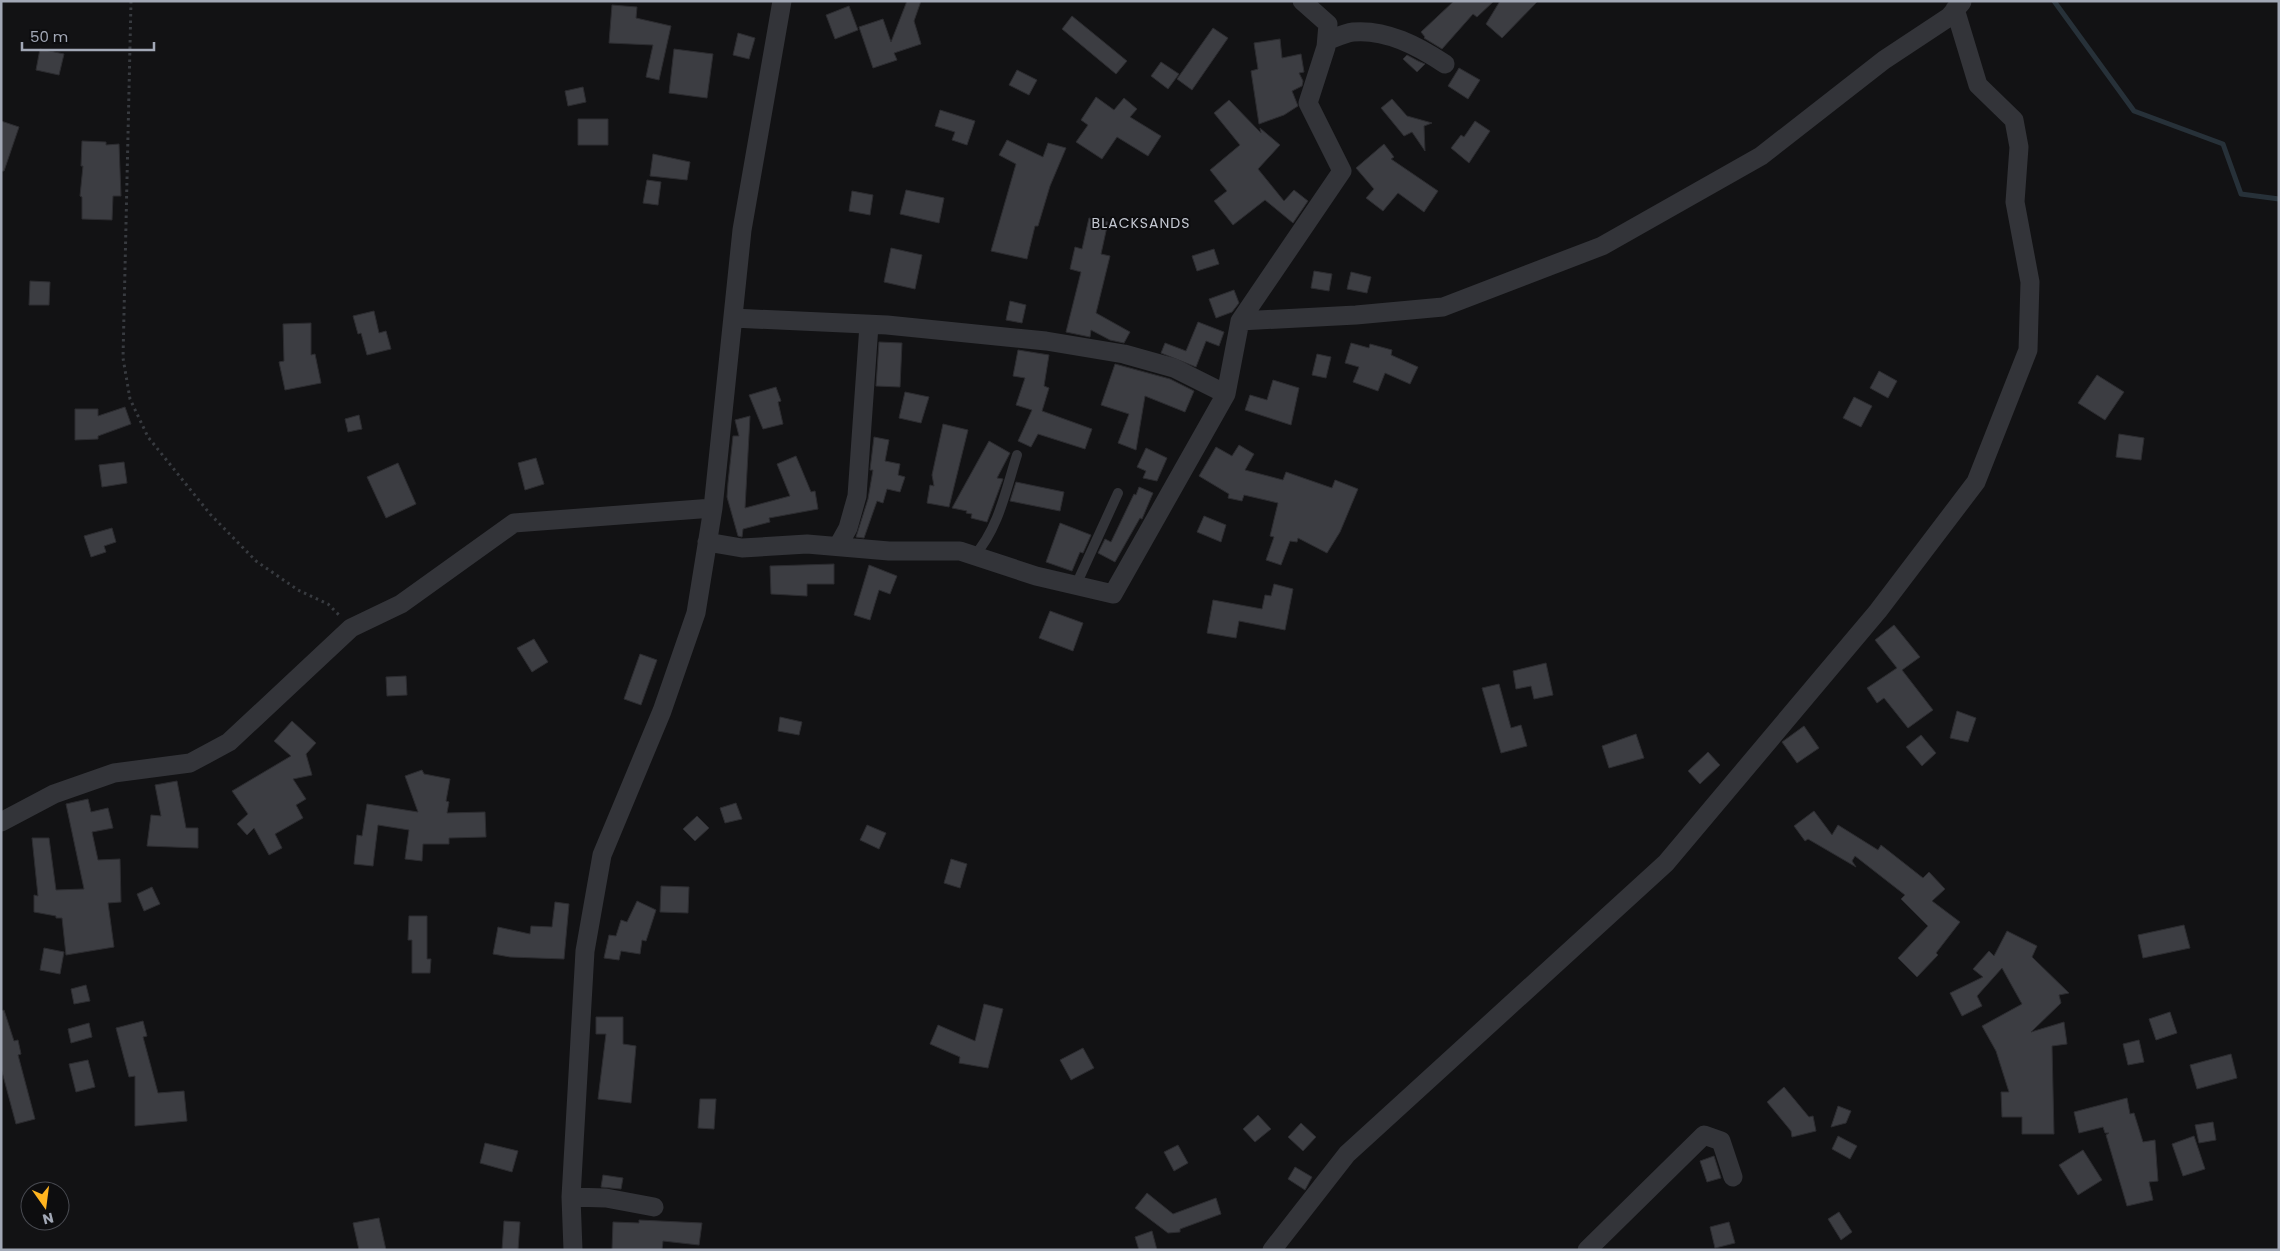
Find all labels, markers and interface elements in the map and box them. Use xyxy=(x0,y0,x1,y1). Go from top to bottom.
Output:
scale bar xyxy=(22,20,155,52)
text: 50 m xyxy=(30,26,68,47)
district label: BLACKSANDS xyxy=(1092,213,1190,233)
north arrow xyxy=(20,1181,70,1231)
text: N xyxy=(41,1208,56,1230)

